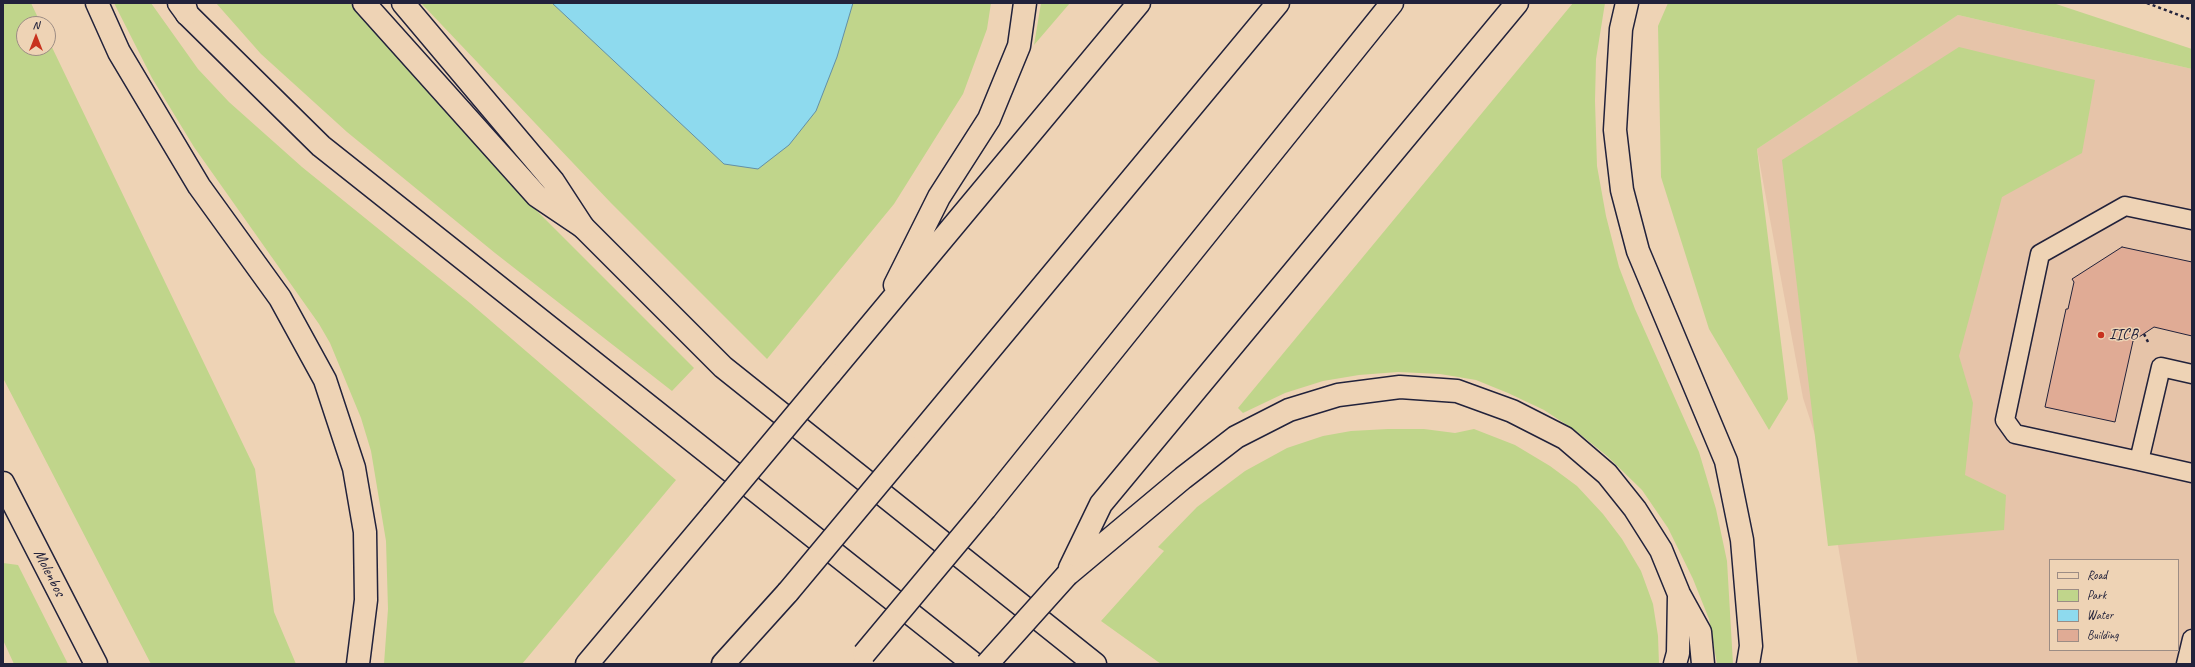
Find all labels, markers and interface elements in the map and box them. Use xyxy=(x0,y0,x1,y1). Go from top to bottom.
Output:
north arrow xyxy=(16,16,56,56)
text: N xyxy=(33,18,39,32)
place label: IICB xyxy=(2109,325,2138,345)
marker: IICB xyxy=(2096,330,2106,340)
street label: Molenbos xyxy=(29,546,69,600)
legend xyxy=(2049,559,2179,651)
text: Road xyxy=(2087,567,2107,583)
text: Park xyxy=(2087,587,2106,603)
text: Water xyxy=(2087,607,2113,623)
text: Building xyxy=(2087,627,2119,643)

